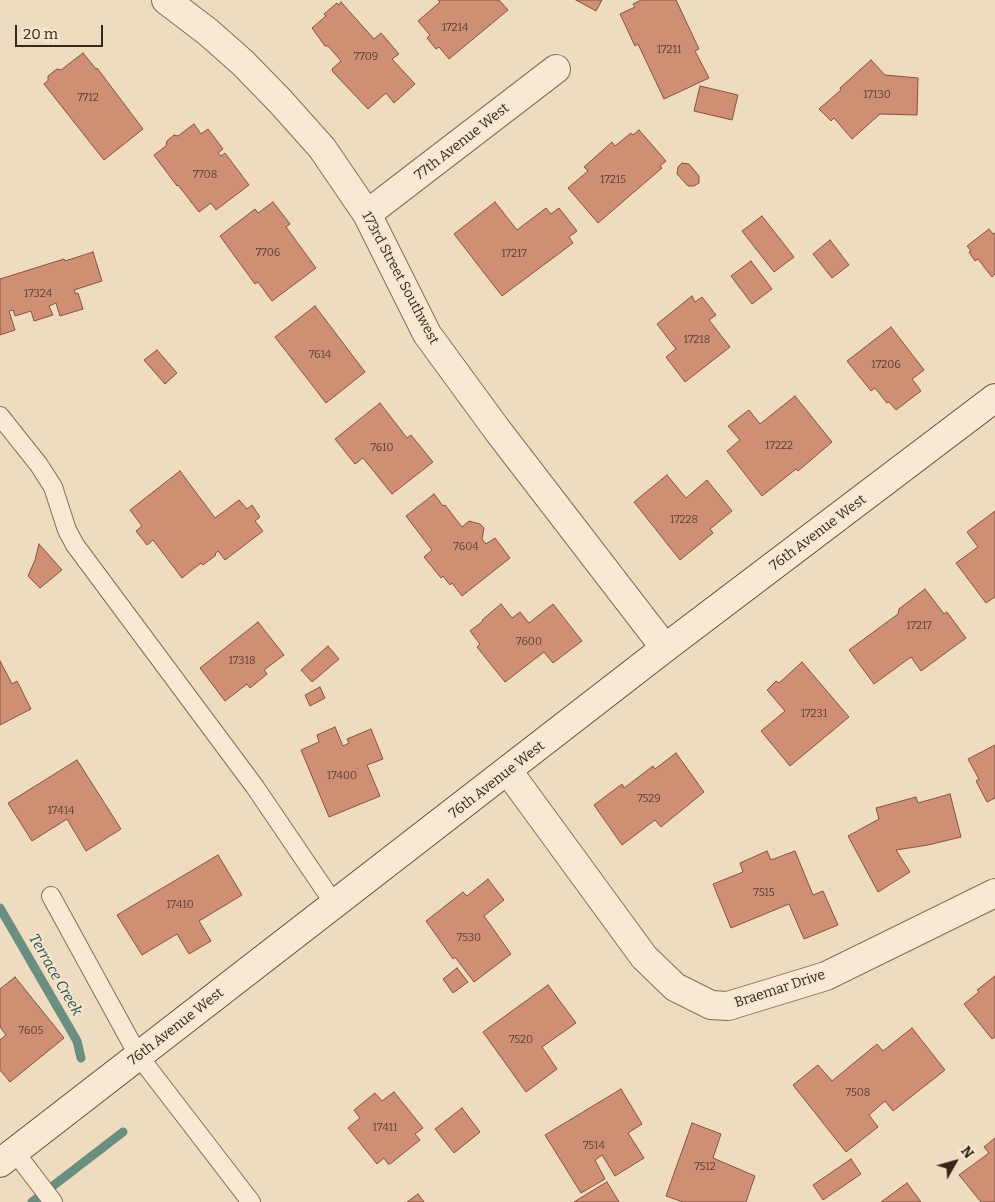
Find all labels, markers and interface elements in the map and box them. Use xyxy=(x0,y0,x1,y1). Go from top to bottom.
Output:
scale bar xyxy=(18,15,105,47)
house number: 17214 xyxy=(442,21,468,35)
text: 20 m xyxy=(23,25,58,43)
house number: 17211 xyxy=(657,43,681,57)
house number: 7709 xyxy=(354,50,378,64)
house number: 17130 xyxy=(863,88,891,102)
house number: 7712 xyxy=(77,91,99,105)
street label: 77th Avenue West xyxy=(411,100,513,184)
house number: 7708 xyxy=(193,168,217,182)
house number: 17215 xyxy=(600,173,626,187)
street label: 173rd Street Southwest xyxy=(358,209,442,347)
house number: 7706 xyxy=(256,246,280,260)
house number: 17217 xyxy=(501,247,527,261)
house number: 17324 xyxy=(24,287,52,301)
house number: 17218 xyxy=(684,333,710,347)
house number: 7614 xyxy=(309,348,331,362)
house number: 17206 xyxy=(871,358,901,372)
house number: 17222 xyxy=(765,439,793,453)
house number: 7610 xyxy=(370,441,394,455)
street label: 76th Avenue West xyxy=(767,491,869,575)
house number: 17228 xyxy=(670,513,698,527)
house number: 7604 xyxy=(453,540,479,554)
house number: 17217 xyxy=(906,619,932,633)
house number: 7600 xyxy=(516,635,542,649)
house number: 17318 xyxy=(228,654,256,668)
house number: 17231 xyxy=(801,707,827,721)
street label: 76th Avenue West xyxy=(446,738,548,822)
house number: 17400 xyxy=(327,769,357,783)
house number: 7529 xyxy=(637,792,661,806)
house number: 17414 xyxy=(47,804,75,818)
house number: 7515 xyxy=(753,886,775,900)
house number: 17410 xyxy=(166,898,194,912)
water label: Terrace Creek xyxy=(24,931,86,1019)
house number: 7530 xyxy=(457,931,481,945)
street label: Braemar Drive xyxy=(733,966,827,1012)
street label: 76th Avenue West xyxy=(125,985,227,1069)
house number: 7605 xyxy=(19,1024,43,1038)
house number: 7520 xyxy=(509,1033,533,1047)
house number: 7508 xyxy=(846,1086,870,1100)
house number: 17411 xyxy=(372,1121,398,1135)
north arrow xyxy=(930,1137,980,1187)
house number: 7514 xyxy=(583,1139,605,1153)
text: N xyxy=(957,1143,977,1162)
house number: 7512 xyxy=(694,1160,716,1174)

